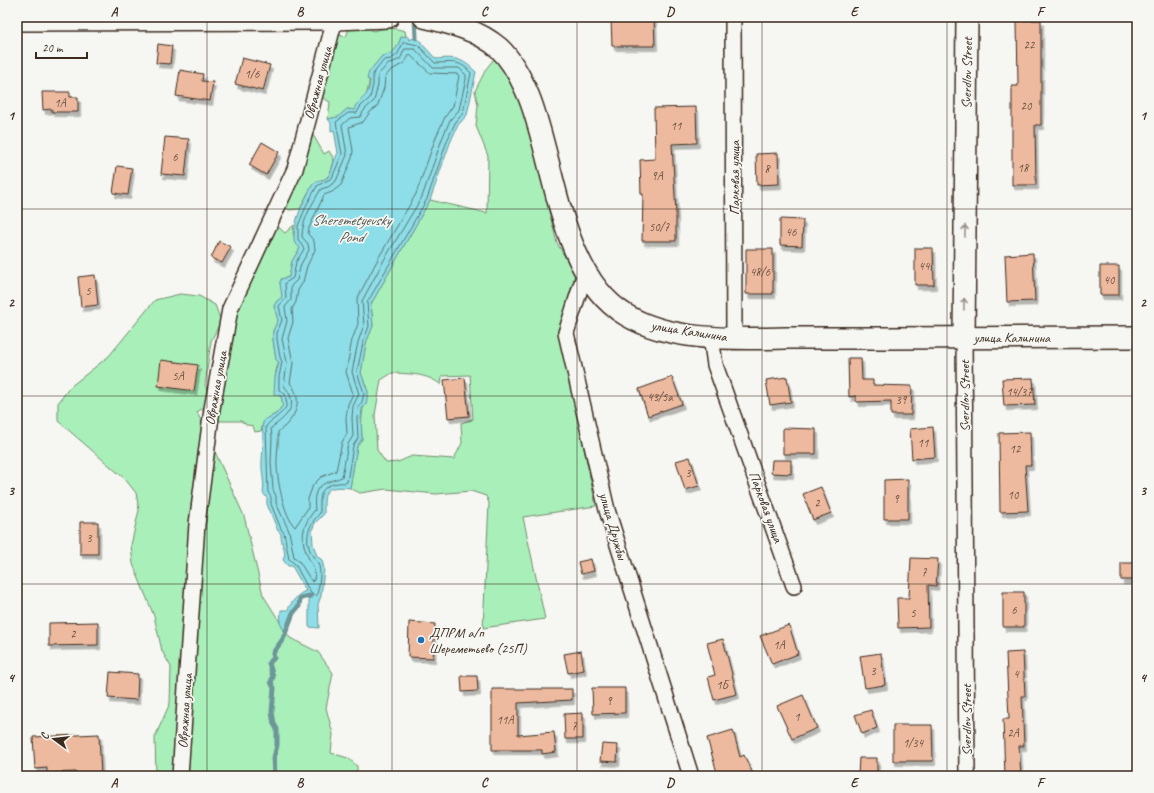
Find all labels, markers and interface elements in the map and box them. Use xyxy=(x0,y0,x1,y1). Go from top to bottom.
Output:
text: A xyxy=(111,4,119,20)
text: B xyxy=(297,4,305,20)
text: C xyxy=(481,4,489,20)
text: D xyxy=(666,4,675,20)
text: E xyxy=(851,4,860,20)
text: F xyxy=(1037,4,1046,20)
scale bar xyxy=(36,34,87,60)
street label: Sverdlov Street xyxy=(958,36,976,109)
house number: 22 xyxy=(1024,37,1036,53)
text: 20 m xyxy=(42,40,64,56)
street label: Овражная улица xyxy=(300,43,336,121)
house number: 1/6 xyxy=(245,66,260,82)
house number: 1А xyxy=(54,95,67,111)
house number: 20 xyxy=(1021,98,1033,114)
text: 1 xyxy=(8,108,16,124)
text: 1 xyxy=(1140,108,1148,124)
house number: 11 xyxy=(671,118,682,134)
street label: Парковая улица xyxy=(726,140,743,215)
house number: 6 xyxy=(172,149,178,165)
house number: 18 xyxy=(1018,160,1030,176)
house number: 8 xyxy=(764,161,771,177)
house number: 9А xyxy=(651,168,664,184)
water label: Sheremetyevsky Pond xyxy=(312,211,393,247)
house number: 50/7 xyxy=(649,219,670,235)
house number: 46 xyxy=(786,224,797,240)
one-way arrow xyxy=(961,225,969,238)
house number: 44 xyxy=(919,258,931,274)
house number: 48/6 xyxy=(750,264,771,280)
house number: 40 xyxy=(1104,272,1116,288)
house number: 5 xyxy=(85,283,91,299)
text: 2 xyxy=(8,295,15,311)
text: 2 xyxy=(1140,295,1147,311)
one-way arrow xyxy=(960,298,968,311)
street label: улица Калинина xyxy=(649,316,729,346)
street label: улица Калинина xyxy=(973,329,1051,346)
street label: Овражная улица xyxy=(201,348,231,426)
street label: Sverdlov Street xyxy=(956,359,973,432)
house number: 5А xyxy=(172,368,185,384)
house number: 14/37 xyxy=(1006,384,1032,400)
house number: 43/5а xyxy=(647,389,673,405)
house number: 39 xyxy=(896,392,908,408)
house number: 11 xyxy=(918,435,929,451)
house number: 12 xyxy=(1010,441,1022,457)
house number: 3 xyxy=(685,465,692,481)
street label: Парковая улица xyxy=(745,469,787,546)
text: 3 xyxy=(8,483,15,499)
text: 3 xyxy=(1140,483,1147,499)
house number: 10 xyxy=(1008,487,1020,503)
street label: улица Дружбы xyxy=(595,489,631,563)
house number: 9 xyxy=(893,491,900,507)
house number: 2 xyxy=(814,495,821,511)
house number: 3 xyxy=(86,530,93,546)
house number: 7 xyxy=(921,564,927,580)
house number: 6 xyxy=(1011,602,1017,618)
house number: 5 xyxy=(910,605,916,621)
place label: ДПРМ а/п Шереметьево (25П) xyxy=(429,624,528,657)
house number: 2 xyxy=(70,626,77,642)
marker: ДПРМ а/п Шереметьево (25П) xyxy=(416,635,426,645)
house number: 1А xyxy=(773,637,786,653)
house number: 3 xyxy=(870,663,877,679)
house number: 4 xyxy=(1013,666,1020,682)
text: 4 xyxy=(8,670,16,686)
text: 4 xyxy=(1140,670,1148,686)
street label: Овражная улица xyxy=(174,672,196,749)
house number: 1Б xyxy=(716,677,730,693)
street label: Sverdlov Street xyxy=(958,683,975,756)
house number: 9 xyxy=(606,693,613,709)
house number: 1 xyxy=(794,709,800,725)
house number: 11А xyxy=(497,712,514,728)
house number: 7 xyxy=(571,718,577,734)
north arrow xyxy=(34,719,74,759)
house number: 2А xyxy=(1007,725,1020,741)
text: С xyxy=(37,730,52,741)
house number: 1/34 xyxy=(903,735,925,751)
text: A xyxy=(111,775,119,791)
text: B xyxy=(297,775,305,791)
text: C xyxy=(481,775,489,791)
text: D xyxy=(666,775,675,791)
text: E xyxy=(851,775,860,791)
text: F xyxy=(1037,775,1046,791)

